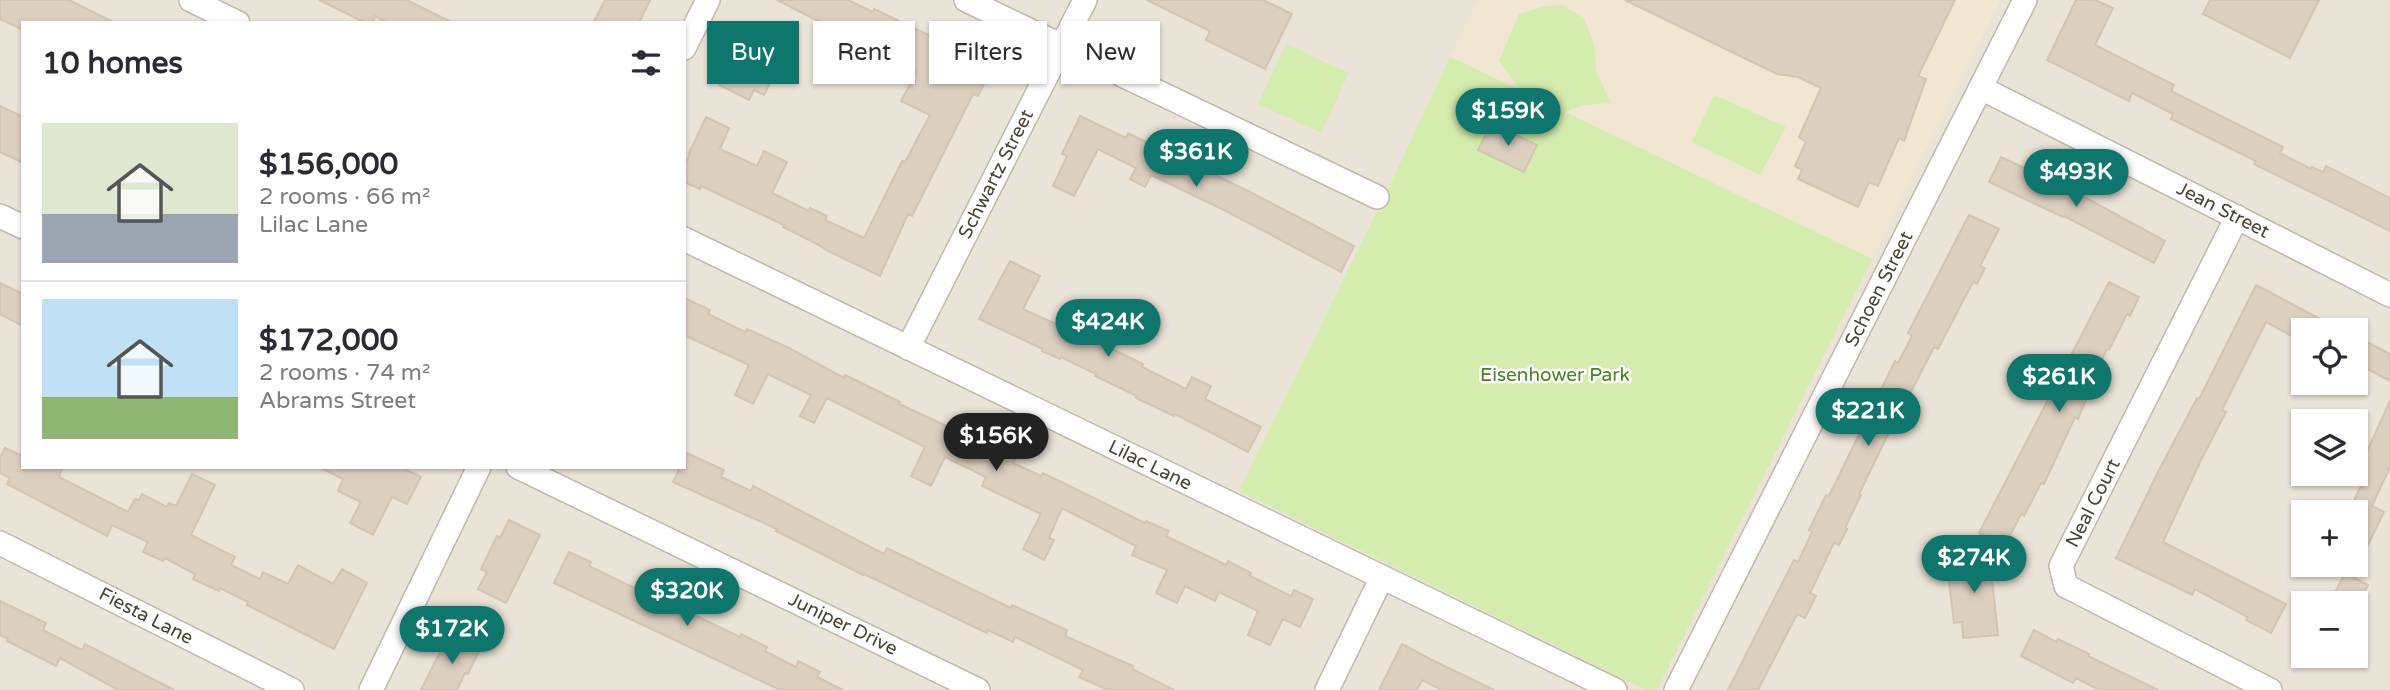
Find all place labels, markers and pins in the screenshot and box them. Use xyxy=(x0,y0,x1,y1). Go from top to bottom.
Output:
pin: $159K xyxy=(1459,88,1557,148)
pin: $361K xyxy=(1147,130,1245,189)
pin: $493K xyxy=(2027,150,2125,209)
pin: $424K xyxy=(1059,300,1157,359)
pin: $261K xyxy=(2010,354,2108,414)
pin: $221K xyxy=(1819,388,1917,448)
pin: $156K xyxy=(947,414,1045,473)
pin: $274K xyxy=(1925,536,2023,595)
pin: $320K xyxy=(638,568,736,628)
pin: $172K xyxy=(403,606,501,666)

